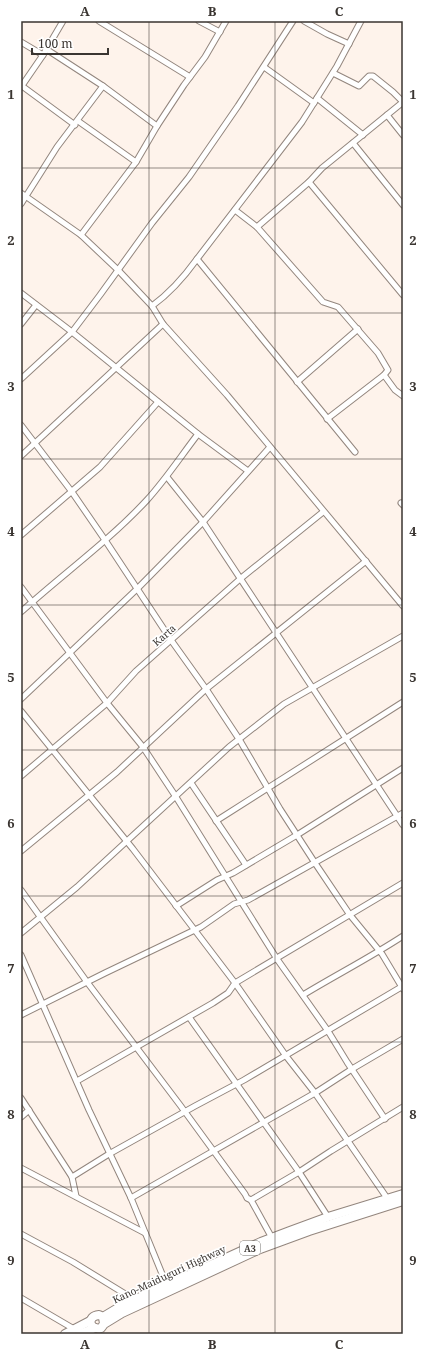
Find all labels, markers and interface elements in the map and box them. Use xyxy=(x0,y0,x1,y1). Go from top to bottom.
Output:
text: A xyxy=(80,2,90,20)
text: B xyxy=(208,2,217,20)
text: C xyxy=(335,2,344,20)
scale bar xyxy=(32,30,108,56)
text: 100 m xyxy=(38,35,73,52)
text: 1 xyxy=(7,85,15,103)
text: 1 xyxy=(409,85,417,103)
text: 2 xyxy=(7,231,15,249)
text: 2 xyxy=(409,231,417,249)
text: 3 xyxy=(7,377,15,395)
text: 3 xyxy=(409,377,417,395)
text: 4 xyxy=(7,522,15,540)
text: 4 xyxy=(409,522,417,540)
street label: Karta xyxy=(149,621,179,649)
text: 5 xyxy=(7,668,15,686)
text: 5 xyxy=(409,668,417,686)
text: 6 xyxy=(7,814,15,832)
text: 6 xyxy=(409,814,417,832)
text: 7 xyxy=(7,959,15,977)
text: 7 xyxy=(409,959,417,977)
text: 8 xyxy=(7,1105,15,1123)
text: 8 xyxy=(409,1105,417,1123)
street label: Kano-Maiduguri Highway xyxy=(110,1241,228,1306)
road number: A3 xyxy=(240,1241,260,1255)
text: 9 xyxy=(7,1251,15,1269)
text: 9 xyxy=(409,1251,417,1269)
text: A xyxy=(80,1335,90,1353)
text: B xyxy=(208,1335,217,1353)
text: C xyxy=(335,1335,344,1353)

